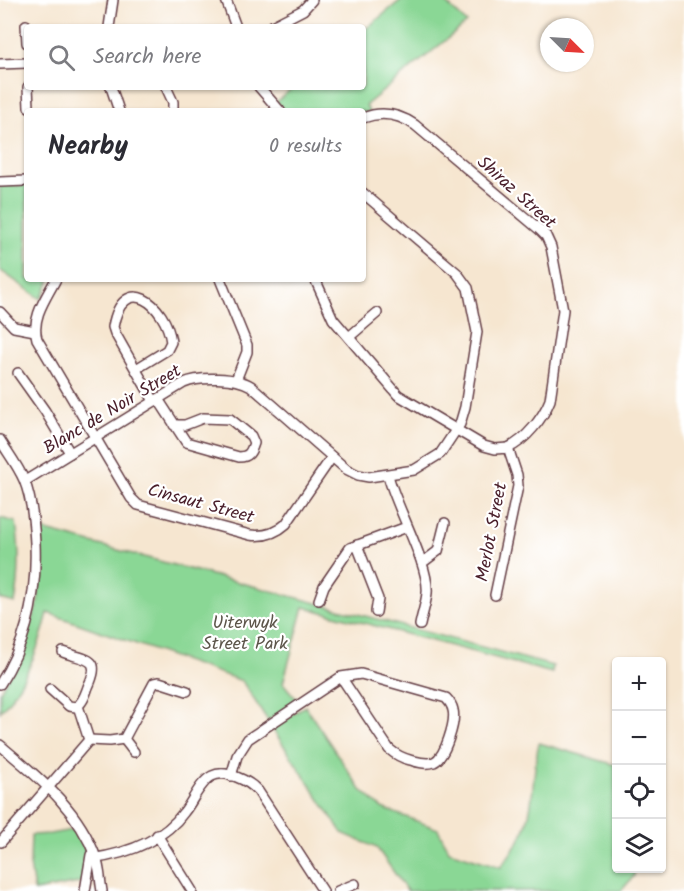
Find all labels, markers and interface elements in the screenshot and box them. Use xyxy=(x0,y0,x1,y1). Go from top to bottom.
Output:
north arrow xyxy=(540,18,594,72)
search box xyxy=(24,24,366,90)
text: Search here xyxy=(93,40,201,75)
icon: search xyxy=(45,41,78,74)
text: Nearby xyxy=(48,126,128,168)
text: 0 results xyxy=(269,131,342,163)
street label: Shiraz Street xyxy=(470,149,563,238)
street label: Blanc de Noir Street xyxy=(38,357,188,463)
street label: Cinsaut Street xyxy=(144,476,258,533)
street label: Merlot Street xyxy=(469,479,517,584)
park label: Uiterwyk Street Park xyxy=(202,609,288,659)
map controls xyxy=(612,657,666,873)
button: + xyxy=(612,657,666,711)
button: − xyxy=(612,711,666,765)
button: locate xyxy=(612,765,666,819)
button: layers xyxy=(612,819,666,873)

